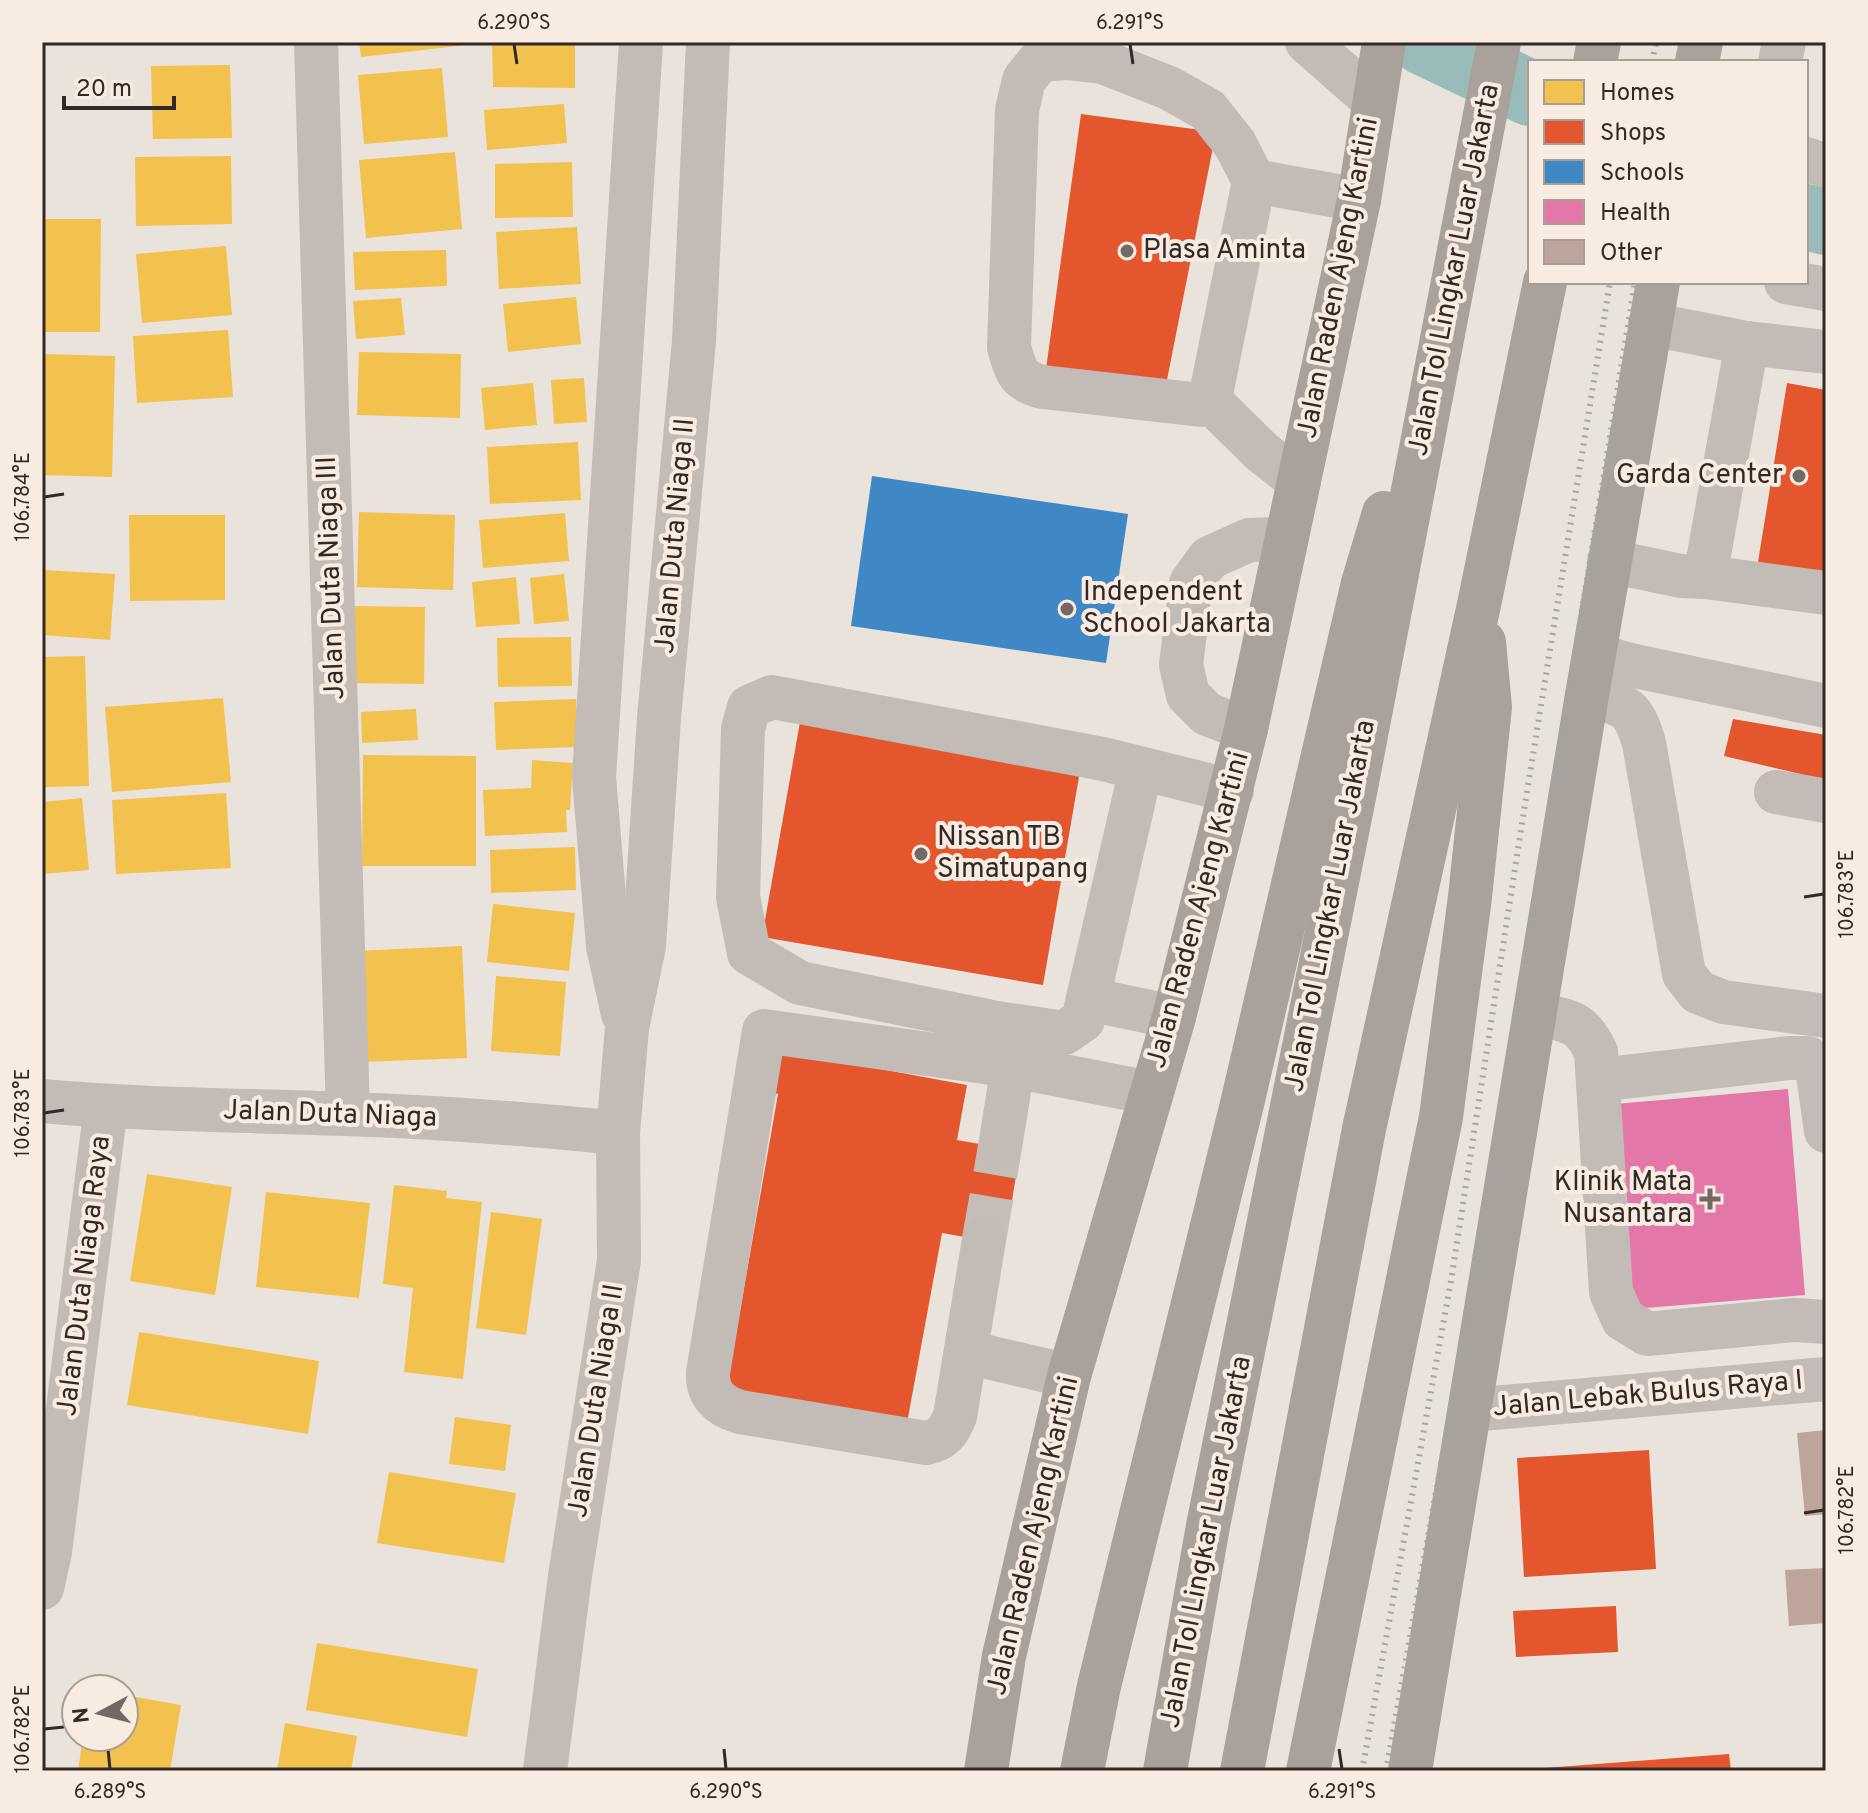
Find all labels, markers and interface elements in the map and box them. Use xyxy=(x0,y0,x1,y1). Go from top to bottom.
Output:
text: 6.290°S xyxy=(477,11,551,37)
text: 6.291°S xyxy=(1096,11,1164,37)
scale bar xyxy=(64,60,174,110)
legend xyxy=(1528,60,1808,284)
text: 20 m xyxy=(76,75,132,105)
text: Homes xyxy=(1600,79,1675,109)
street label: Jalan Tol Lingkar Luar Jakarta xyxy=(1401,81,1509,459)
street label: Jalan Raden Ajeng Kartini xyxy=(1290,114,1388,442)
text: Shops xyxy=(1600,119,1666,149)
text: Schools xyxy=(1600,159,1685,189)
text: Health xyxy=(1600,199,1671,229)
place label: Plasa Aminta xyxy=(1143,233,1306,269)
text: Other xyxy=(1600,239,1662,269)
marker: Plasa Aminta xyxy=(1118,242,1136,260)
street label: Jalan Duta Niaga II xyxy=(648,417,704,655)
text: 106.784°E xyxy=(11,452,37,542)
street label: Jalan Duta Niaga III xyxy=(310,455,354,701)
place label: Garda Center xyxy=(1616,458,1783,494)
marker: Garda Center xyxy=(1790,467,1808,485)
place label: Independent School Jakarta xyxy=(1083,575,1271,643)
marker: Independent School Jakarta xyxy=(1058,600,1076,618)
street label: Jalan Tol Lingkar Luar Jakarta xyxy=(1277,717,1385,1095)
street label: Jalan Raden Ajeng Kartini xyxy=(1139,748,1259,1072)
place label: Nissan TB Simatupang xyxy=(937,820,1088,888)
marker: Nissan TB Simatupang xyxy=(912,845,930,863)
text: 106.783°E xyxy=(1835,850,1861,939)
text: 106.783°E xyxy=(11,1069,37,1158)
street label: Jalan Duta Niaga xyxy=(222,1093,438,1137)
street label: Jalan Duta Niaga Raya xyxy=(50,1134,120,1418)
place label: Klinik Mata Nusantara xyxy=(1554,1165,1692,1233)
marker: Klinik Mata Nusantara xyxy=(1699,1188,1721,1210)
street label: Jalan Duta Niaga II xyxy=(561,1281,633,1521)
street label: Jalan Tol Lingkar Luar Jakarta xyxy=(1153,1353,1261,1731)
street label: Jalan Lebak Bulus Raya I xyxy=(1491,1364,1805,1426)
street label: Jalan Raden Ajeng Kartini xyxy=(980,1373,1088,1699)
text: 106.782°E xyxy=(1835,1466,1861,1554)
north arrow xyxy=(60,1673,140,1753)
text: 106.782°E xyxy=(11,1685,37,1773)
text: N xyxy=(68,1706,97,1725)
text: 6.289°S xyxy=(74,1780,146,1806)
text: 6.290°S xyxy=(689,1780,763,1806)
text: 6.291°S xyxy=(1308,1780,1376,1806)

